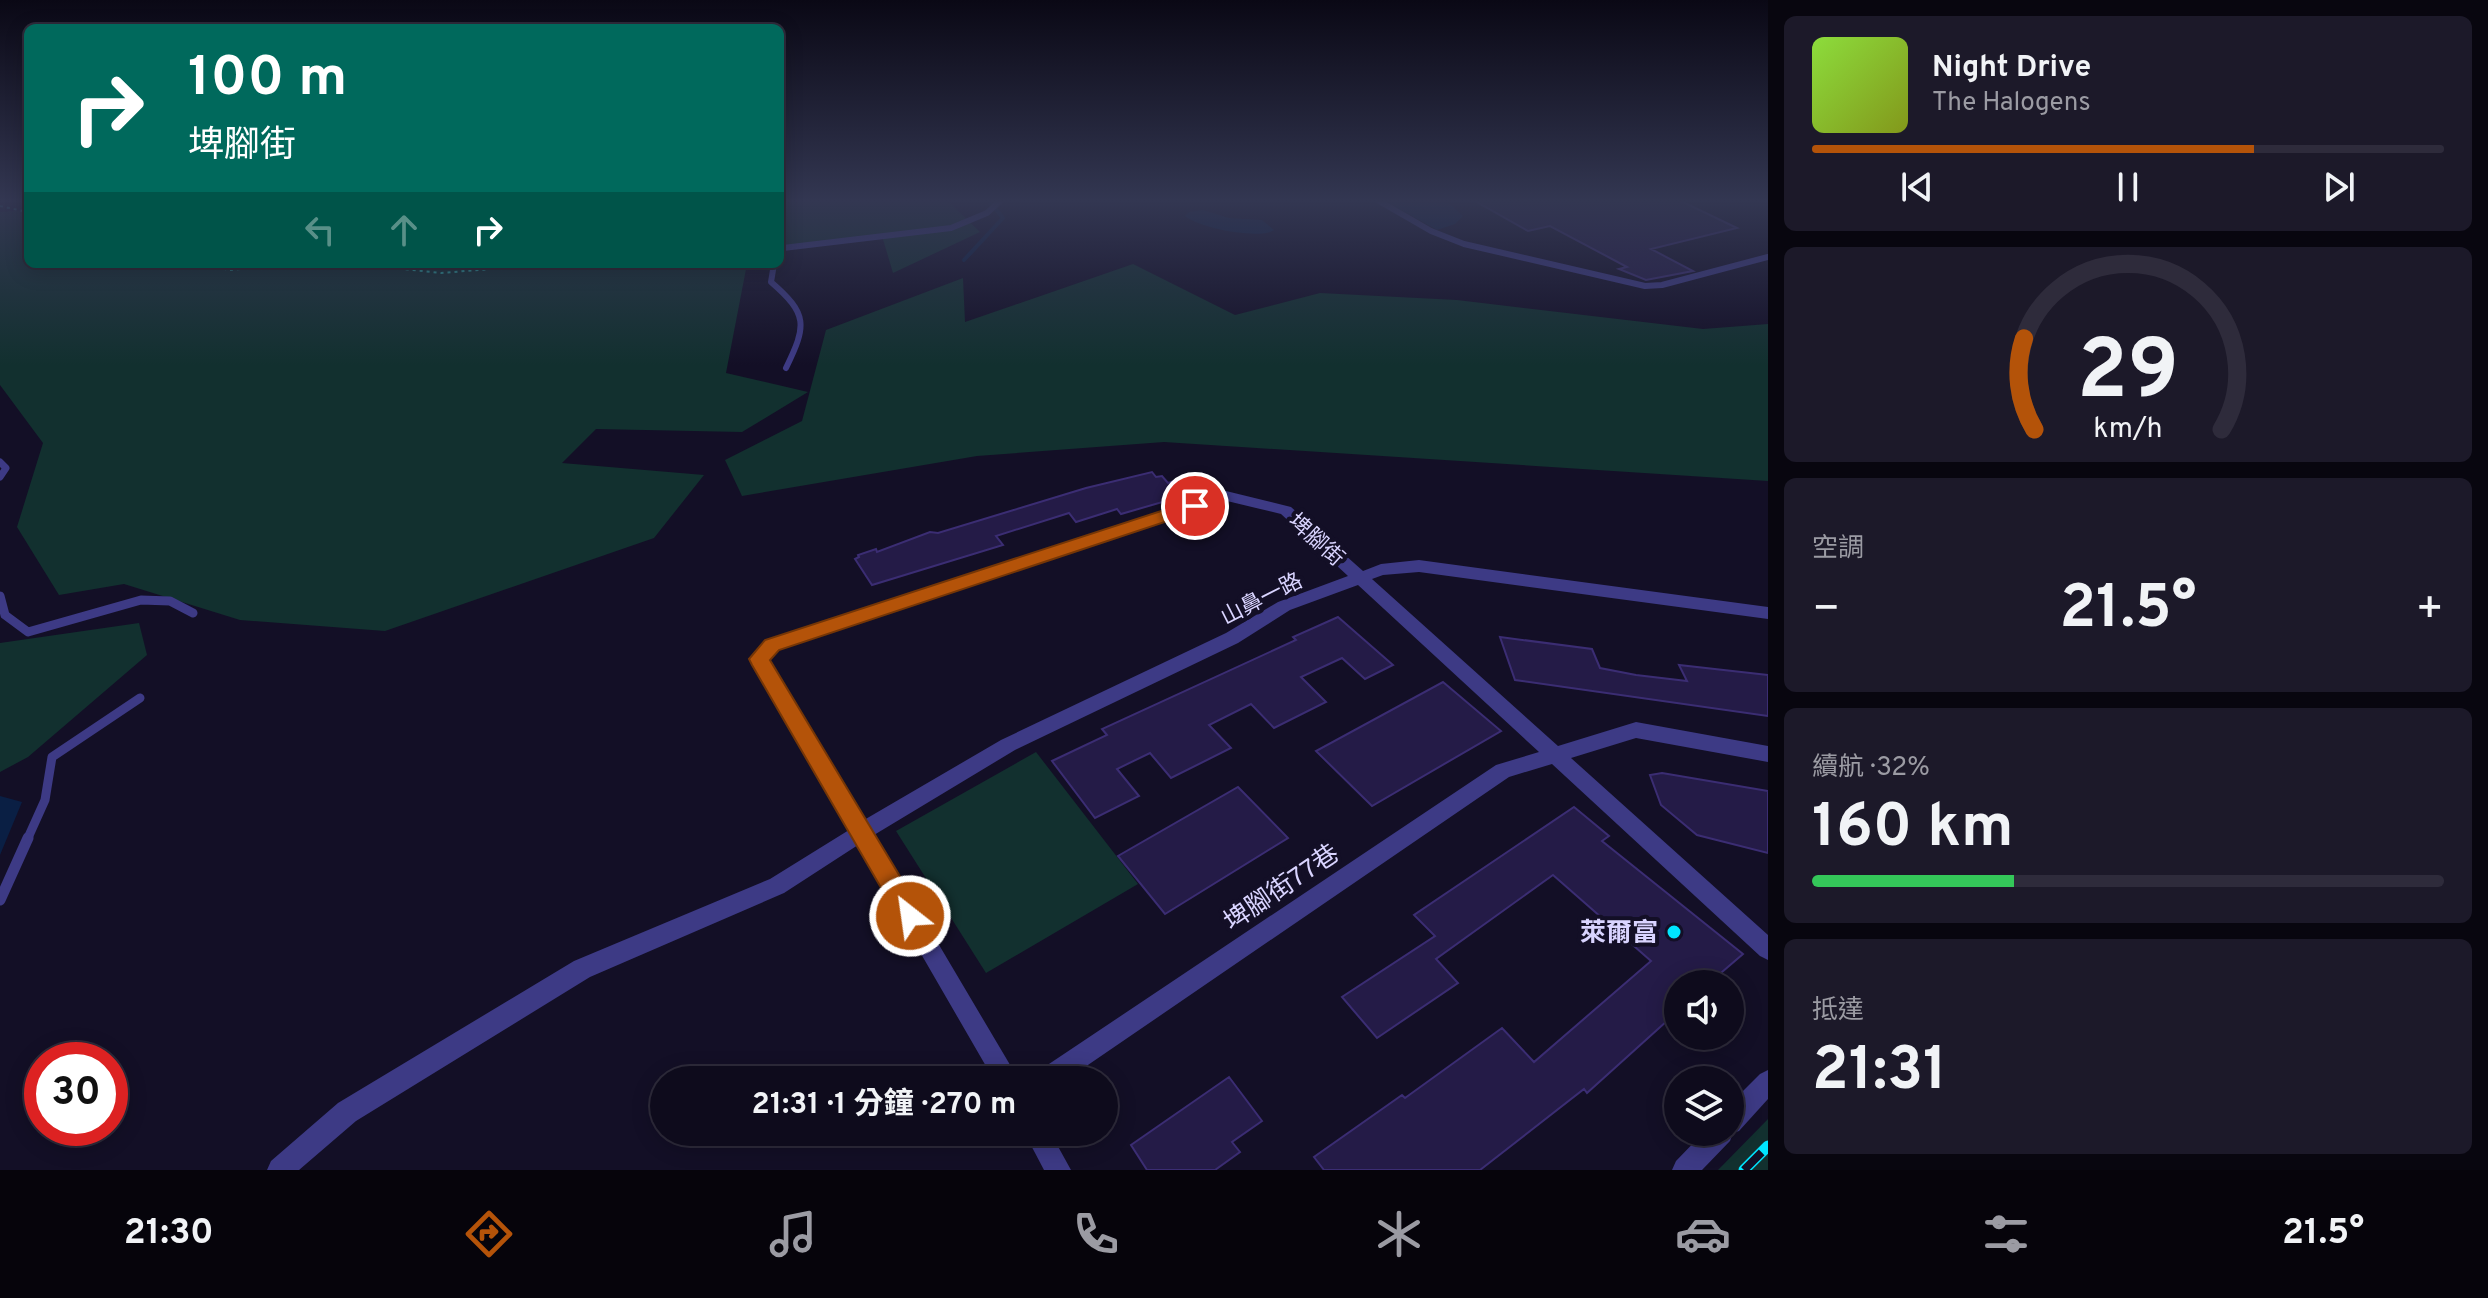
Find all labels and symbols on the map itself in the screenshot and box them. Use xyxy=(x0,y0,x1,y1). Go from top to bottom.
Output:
pin xyxy=(1161,472,1229,540)
street label: 埤腳街 xyxy=(1282,509,1349,573)
street label: 山鼻一路 xyxy=(1217,568,1307,632)
street label: 埤腳街77巷 xyxy=(1218,838,1346,940)
position arrow xyxy=(868,874,952,958)
place label: 萊爾富 xyxy=(1580,918,1658,951)
marker: 萊爾富 xyxy=(1665,923,1683,941)
speed limit sign: 30 xyxy=(24,1042,128,1146)

